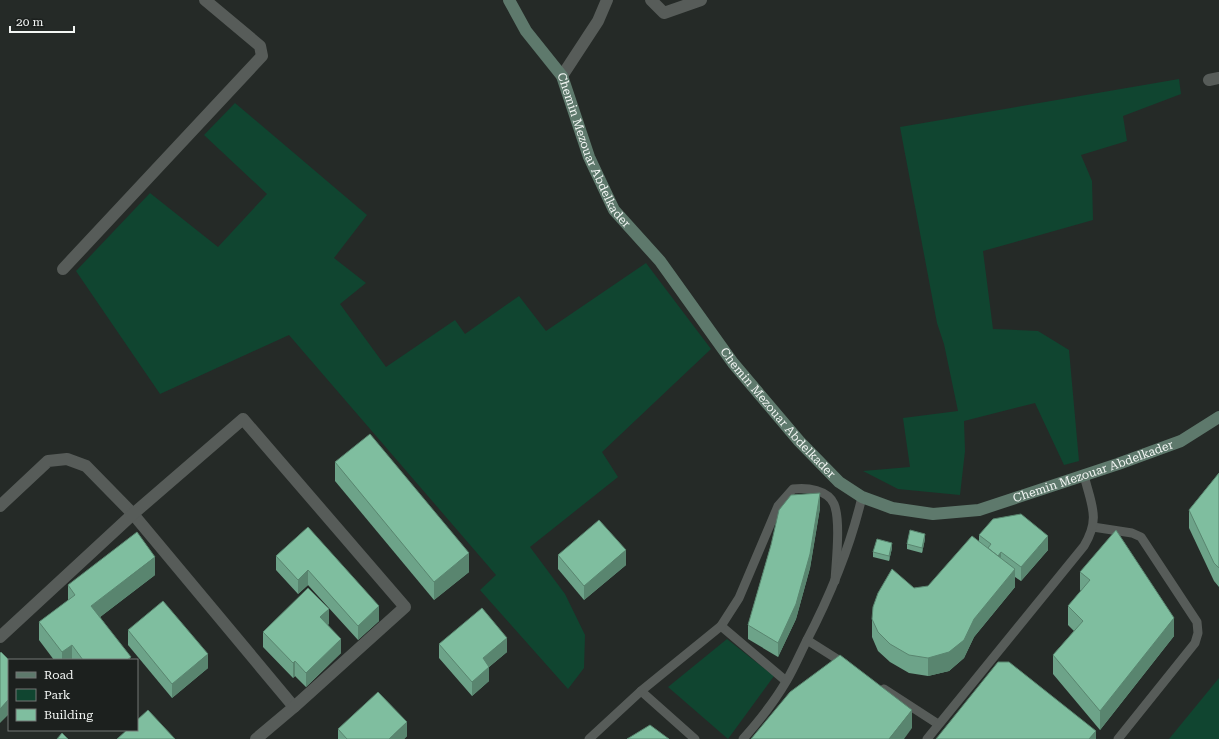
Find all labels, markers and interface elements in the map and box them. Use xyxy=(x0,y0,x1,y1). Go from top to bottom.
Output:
scale bar xyxy=(10,8,74,34)
text: 20 m xyxy=(16,15,43,29)
street label: Chemin Mezouar Abdelkader xyxy=(554,71,633,231)
street label: Chemin Mezouar Abdelkader xyxy=(717,345,838,481)
street label: Chemin Mezouar Abdelkader xyxy=(1011,437,1175,505)
legend xyxy=(8,659,138,731)
text: Road xyxy=(44,668,74,682)
text: Park xyxy=(44,688,71,702)
text: Building xyxy=(44,708,93,722)

